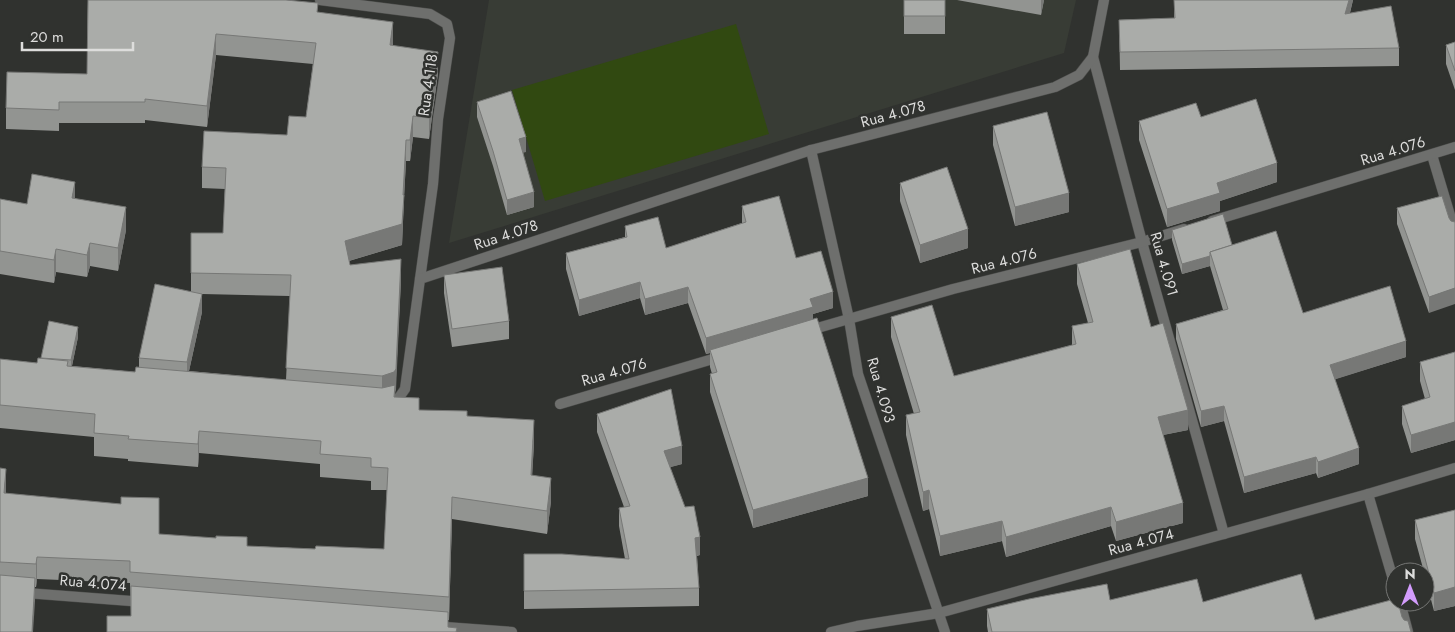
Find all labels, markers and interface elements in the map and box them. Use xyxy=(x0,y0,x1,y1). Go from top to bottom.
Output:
scale bar xyxy=(22,20,134,52)
text: 20 m xyxy=(30,26,64,48)
street label: Rua 4.118 xyxy=(413,52,443,118)
street label: Rua 4.078 xyxy=(858,95,928,133)
street label: Rua 4.076 xyxy=(1358,131,1428,171)
street label: Rua 4.078 xyxy=(471,214,541,256)
street label: Rua 4.091 xyxy=(1144,229,1184,299)
street label: Rua 4.076 xyxy=(969,242,1039,280)
street label: Rua 4.076 xyxy=(579,352,649,392)
street label: Rua 4.093 xyxy=(861,355,901,425)
street label: Rua 4.074 xyxy=(1106,523,1176,561)
north arrow xyxy=(1385,562,1435,612)
text: N xyxy=(1404,564,1416,584)
street label: Rua 4.074 xyxy=(59,569,128,597)

